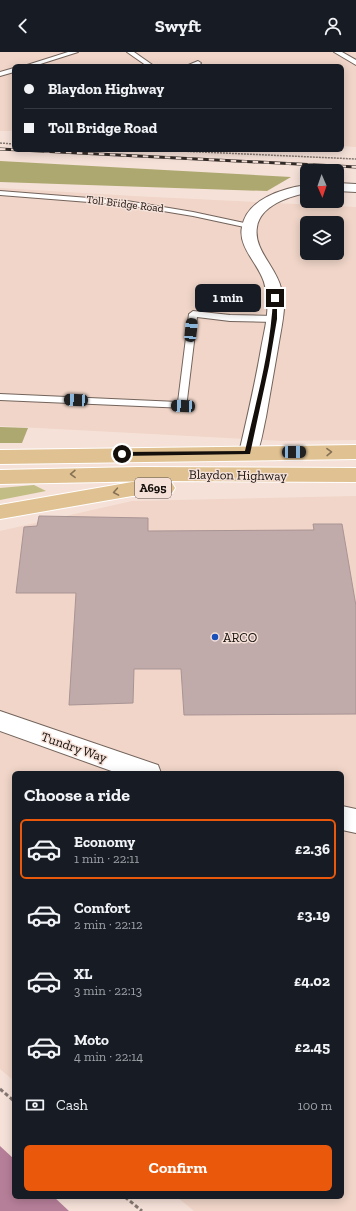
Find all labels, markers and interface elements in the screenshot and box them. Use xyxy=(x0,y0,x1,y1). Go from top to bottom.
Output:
icon: back xyxy=(12,15,34,37)
text: Swyft xyxy=(155,15,201,37)
icon: person xyxy=(322,15,344,37)
text: Blaydon Highway xyxy=(48,80,164,98)
text: Toll Bridge Road xyxy=(48,119,157,137)
north arrow xyxy=(300,164,344,208)
map controls xyxy=(300,164,344,260)
street label: Toll Bridge Road xyxy=(86,193,164,215)
button: layers xyxy=(300,216,344,260)
callout: 1 min xyxy=(195,284,261,312)
route end xyxy=(266,289,284,307)
text: 1 min xyxy=(213,290,243,305)
car xyxy=(184,317,198,343)
car xyxy=(64,393,88,407)
car xyxy=(171,399,195,413)
route start xyxy=(113,445,131,463)
car xyxy=(282,446,306,458)
one-way arrow xyxy=(326,448,332,456)
street label: Blaydon Highway xyxy=(189,467,288,483)
one-way arrow xyxy=(70,470,76,479)
road number: A695 xyxy=(135,478,171,498)
one-way arrow xyxy=(113,487,119,496)
place label: ARCO xyxy=(223,630,257,645)
marker: ARCO xyxy=(210,632,220,642)
street label: Tundry Way xyxy=(39,729,109,765)
text: Choose a ride xyxy=(24,784,130,806)
icon: car xyxy=(26,831,62,867)
text: Economy xyxy=(74,833,135,851)
text: £2.36 xyxy=(295,840,330,858)
text: 1 min · 22:11 xyxy=(74,851,139,866)
icon: car xyxy=(26,897,62,933)
text: Comfort xyxy=(74,899,130,917)
text: £3.19 xyxy=(297,906,330,924)
text: 2 min · 22:12 xyxy=(74,917,143,932)
icon: car xyxy=(26,963,62,999)
text: XL xyxy=(74,965,92,983)
text: £4.02 xyxy=(294,972,330,990)
text: 3 min · 22:13 xyxy=(74,983,142,998)
icon: car xyxy=(26,1029,62,1065)
text: Moto xyxy=(74,1031,109,1049)
text: £2.45 xyxy=(295,1038,330,1056)
text: 4 min · 22:14 xyxy=(74,1049,143,1064)
icon: cash xyxy=(24,1094,46,1116)
text: Cash xyxy=(56,1096,88,1114)
text: 100 m xyxy=(298,1098,332,1113)
button: Confirm xyxy=(24,1145,332,1191)

